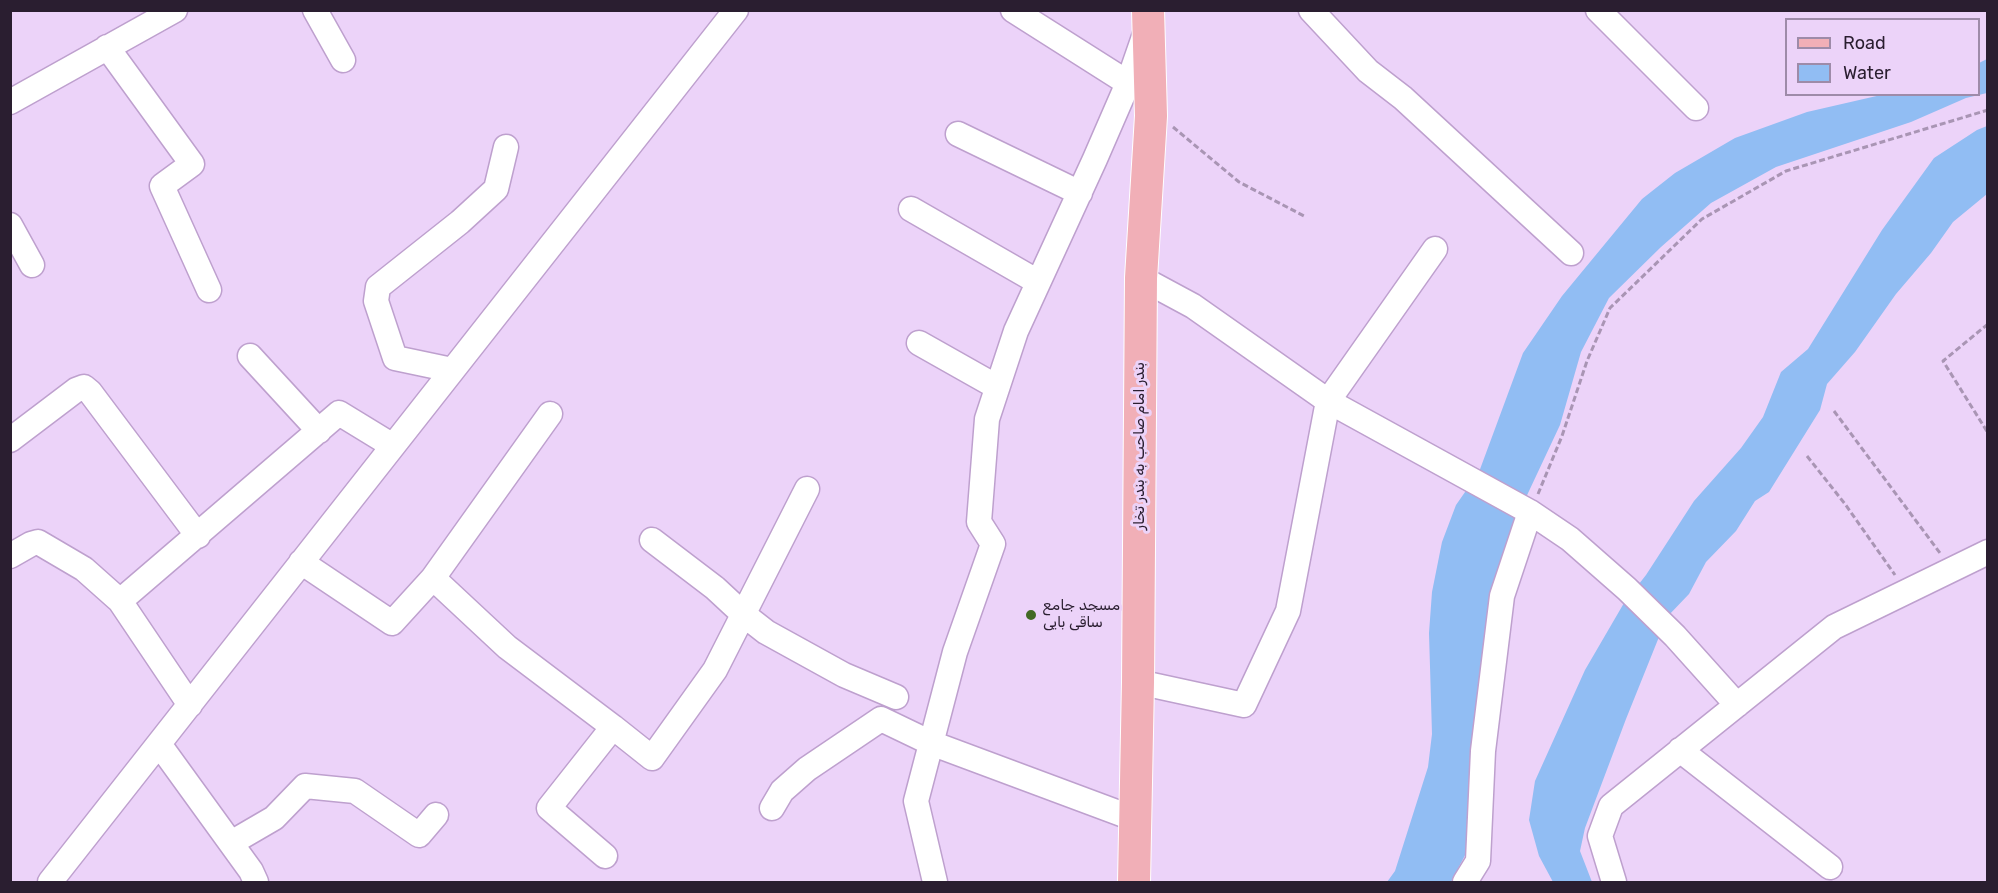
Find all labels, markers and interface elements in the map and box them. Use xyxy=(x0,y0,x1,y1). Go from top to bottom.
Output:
legend xyxy=(1785,18,1980,96)
text: Road xyxy=(1843,32,1886,54)
text: Water xyxy=(1843,62,1891,84)
street label: بندر امام صاحب به بندر تخار xyxy=(1131,362,1149,530)
place label: مسجد جامع ساقی بایی xyxy=(1043,597,1120,632)
marker: مسجد جامع ساقی بایی xyxy=(1024,608,1038,622)

